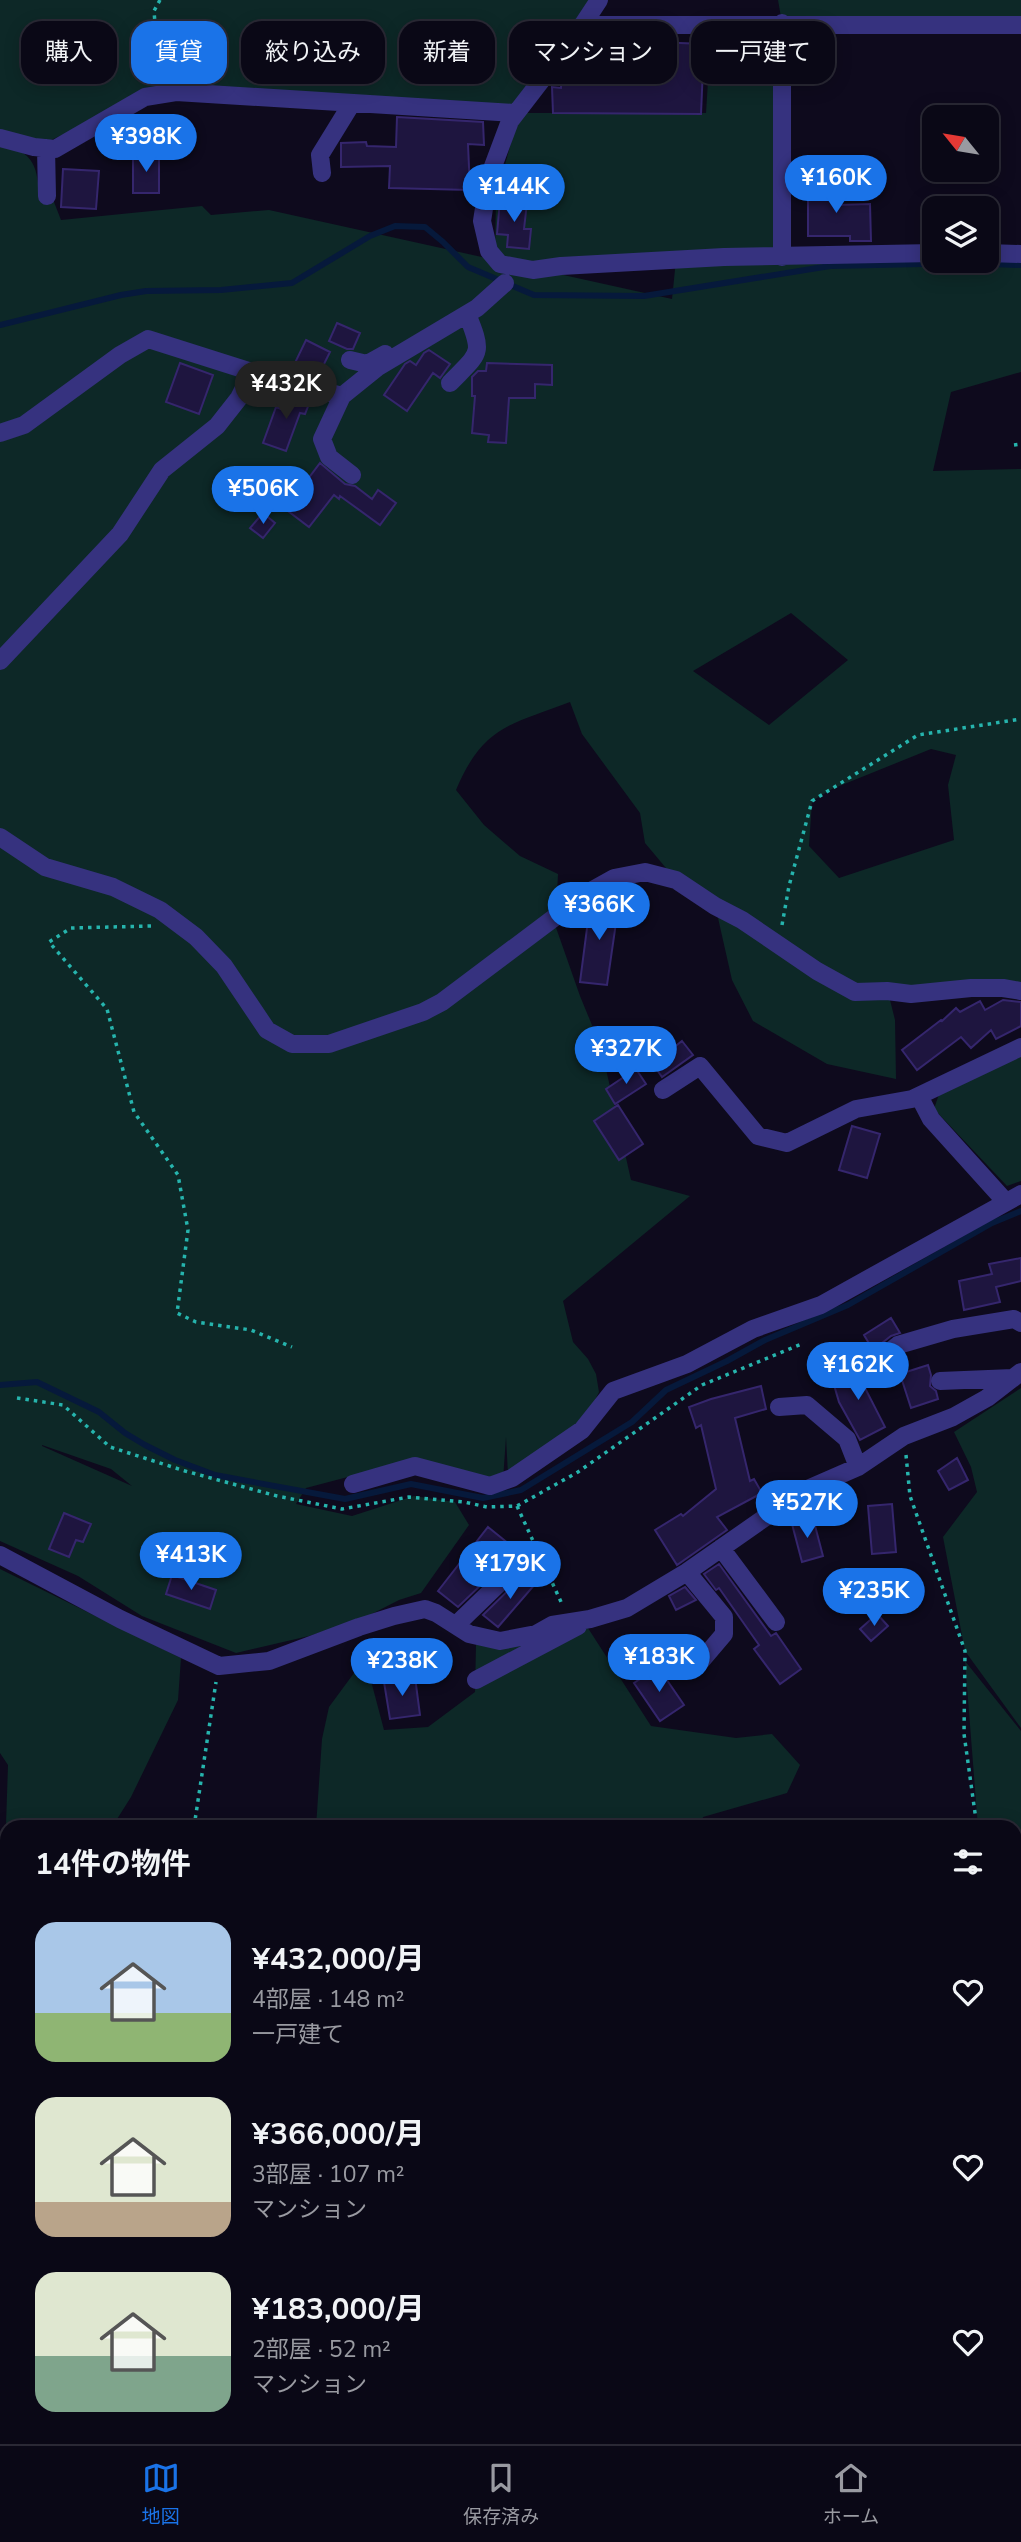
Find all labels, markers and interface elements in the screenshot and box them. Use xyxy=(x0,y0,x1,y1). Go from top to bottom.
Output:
chip: 購入 xyxy=(21,21,117,84)
chip: 賃貸 xyxy=(131,21,227,84)
chip: 絞り込み xyxy=(241,21,385,84)
chip: 新着 xyxy=(399,21,495,84)
chip: マンション xyxy=(509,21,677,84)
chip: 一戸建て xyxy=(691,21,835,84)
north arrow xyxy=(922,105,999,182)
map controls xyxy=(922,105,999,273)
pin: ¥398K xyxy=(97,114,195,174)
text: ¥398K xyxy=(111,121,181,152)
pin: ¥160K xyxy=(787,156,885,215)
text: ¥160K xyxy=(801,162,871,193)
pin: ¥144K xyxy=(465,164,563,224)
text: ¥144K xyxy=(479,171,549,202)
button: layers xyxy=(922,196,999,273)
pin: ¥432K xyxy=(237,362,335,421)
text: ¥432K xyxy=(251,368,321,399)
pin: ¥506K xyxy=(214,466,312,526)
text: ¥506K xyxy=(228,473,298,504)
pin: ¥366K xyxy=(550,883,648,942)
text: ¥366K xyxy=(564,889,634,920)
pin: ¥327K xyxy=(577,1026,675,1086)
text: ¥327K xyxy=(591,1033,661,1064)
pin: ¥162K xyxy=(809,1342,907,1402)
text: ¥162K xyxy=(823,1349,893,1380)
pin: ¥527K xyxy=(758,1480,856,1540)
text: ¥527K xyxy=(772,1487,842,1518)
pin: ¥413K xyxy=(142,1532,240,1592)
text: ¥413K xyxy=(156,1539,226,1570)
pin: ¥179K xyxy=(461,1542,559,1601)
text: ¥179K xyxy=(475,1548,545,1579)
pin: ¥235K xyxy=(825,1568,923,1628)
text: ¥235K xyxy=(839,1575,909,1606)
pin: ¥183K xyxy=(610,1634,708,1694)
pin: ¥238K xyxy=(353,1638,451,1698)
text: ¥183K xyxy=(624,1641,694,1672)
text: ¥238K xyxy=(367,1645,437,1676)
icon: filters xyxy=(949,1843,987,1881)
text: 14件の物件 xyxy=(35,1844,191,1885)
text: ¥432,000/月 xyxy=(252,1939,425,1980)
icon: home xyxy=(91,1950,175,2034)
icon: heart xyxy=(949,1973,987,2011)
text: 4部屋 · 148 m² xyxy=(252,1984,405,2015)
text: 一戸建て xyxy=(252,2019,344,2050)
text: ¥366,000/月 xyxy=(252,2114,425,2155)
icon: home xyxy=(91,2125,175,2209)
icon: heart xyxy=(949,2148,987,2186)
text: 3部屋 · 107 m² xyxy=(252,2159,405,2190)
text: マンション xyxy=(252,2194,367,2225)
text: ¥183,000/月 xyxy=(252,2289,425,2330)
icon: home xyxy=(91,2300,175,2384)
icon: heart xyxy=(949,2323,987,2361)
text: 2部屋 · 52 m² xyxy=(252,2334,391,2365)
text: マンション xyxy=(252,2369,367,2400)
tab: 地図 xyxy=(142,2459,180,2530)
tab: 保存済み xyxy=(463,2459,539,2530)
tab: ホーム xyxy=(823,2459,879,2530)

